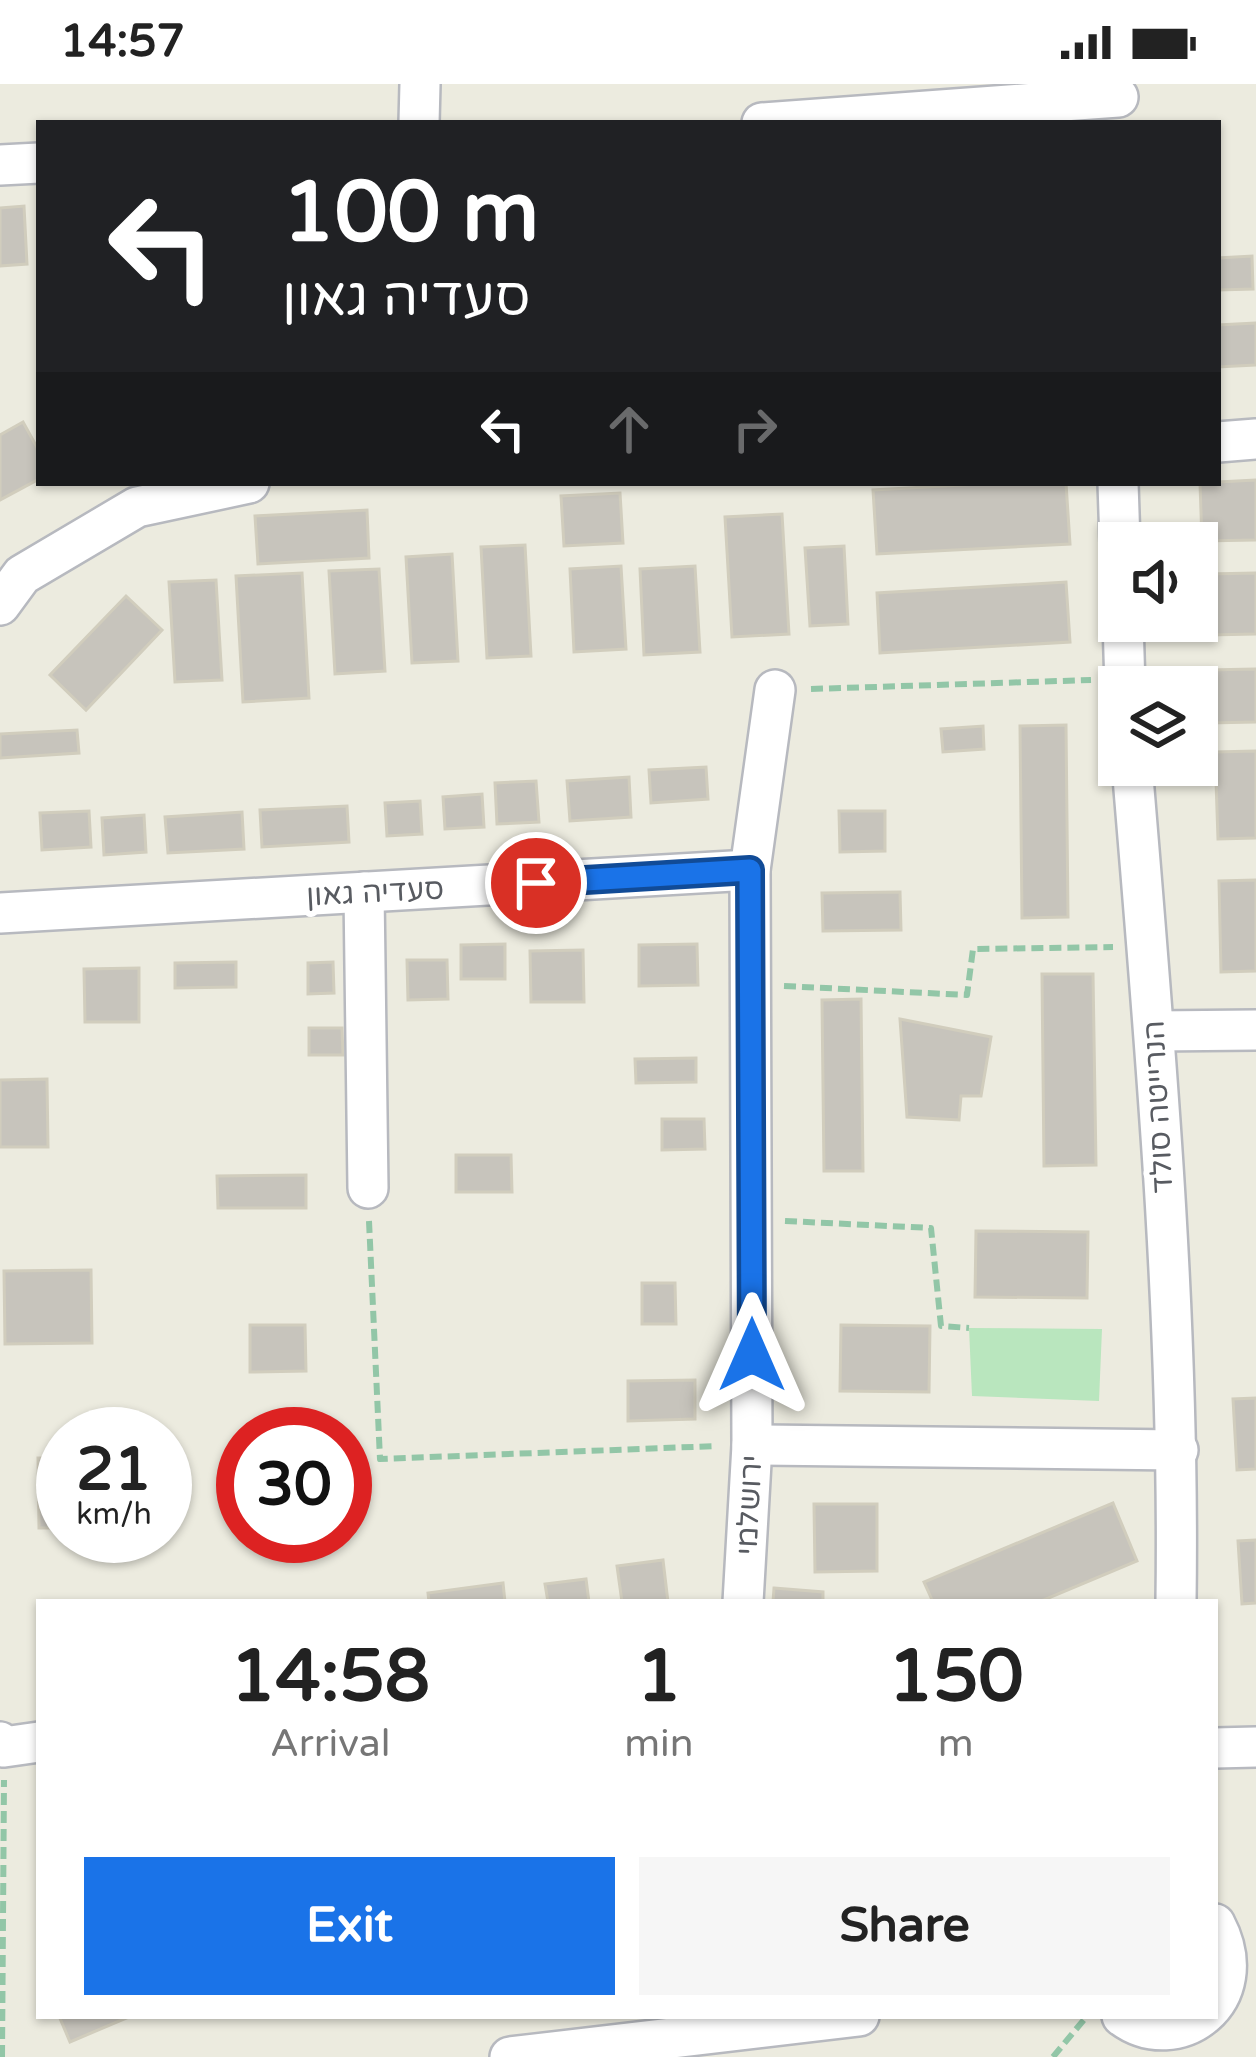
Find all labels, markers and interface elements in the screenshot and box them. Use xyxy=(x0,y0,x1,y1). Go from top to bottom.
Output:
text: 14:57 xyxy=(60,15,185,69)
text: 100 m xyxy=(282,163,539,264)
icon: left xyxy=(84,168,240,324)
text: סעדיה גאון xyxy=(282,265,530,330)
icon: left xyxy=(470,396,536,462)
icon: ahead xyxy=(596,396,662,462)
icon: right xyxy=(722,396,788,462)
map controls xyxy=(1098,522,1218,786)
button: sound xyxy=(1098,522,1218,642)
button: layers xyxy=(1098,666,1218,786)
pin xyxy=(485,832,587,934)
icon: arrive xyxy=(503,850,569,916)
street label: סעדיה גאון xyxy=(305,870,445,915)
street label: הנרייטה סולד xyxy=(1135,1020,1182,1194)
position arrow xyxy=(689,1292,815,1418)
speed limit sign: 30 xyxy=(216,1407,372,1563)
text: 21 xyxy=(76,1434,152,1506)
street label: ירושלמי xyxy=(728,1454,771,1556)
text: km/h xyxy=(76,1496,152,1533)
text: 14:58 xyxy=(230,1634,430,1721)
text: 1 xyxy=(636,1634,682,1721)
text: 150 xyxy=(888,1634,1024,1721)
text: Arrival xyxy=(270,1720,390,1767)
text: min xyxy=(624,1720,694,1767)
text: m xyxy=(938,1720,974,1767)
button: Exit xyxy=(84,1857,615,1995)
button: Share xyxy=(639,1857,1170,1995)

